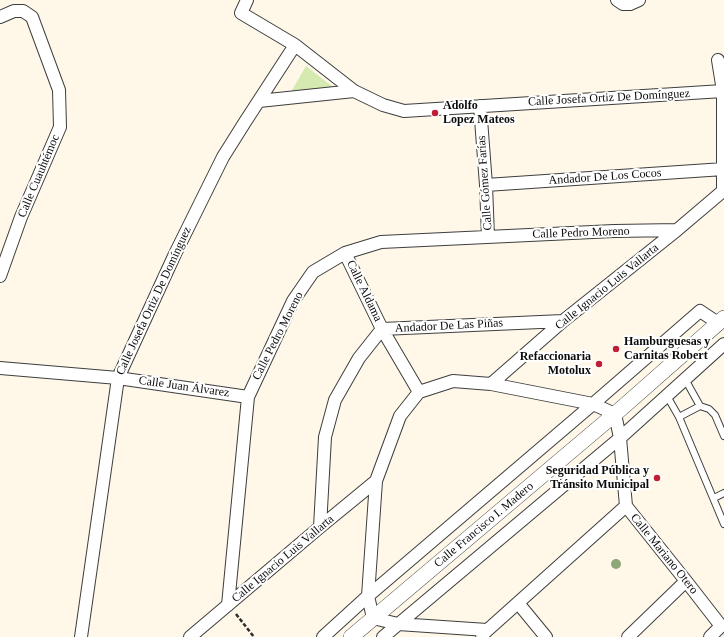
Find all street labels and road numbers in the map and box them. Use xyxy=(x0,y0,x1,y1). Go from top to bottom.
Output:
street label: Calle Josefa Ortiz De Domínguez xyxy=(528,87,690,109)
street label: Calle Cuauhtémoc xyxy=(15,132,63,220)
street label: Calle Gómez Farías xyxy=(474,135,496,231)
street label: Andador De Los Cocos xyxy=(548,166,662,188)
street label: Calle Pedro Moreno xyxy=(532,224,630,242)
street label: Calle Josefa Ortiz De Domínguez xyxy=(113,225,195,377)
street label: Calle Ignacio Luis Vallarta xyxy=(552,241,662,333)
street label: Calle Aldama xyxy=(343,258,385,324)
street label: Calle Pedro Moreno xyxy=(249,289,307,383)
street label: Andador De Las Piñas xyxy=(395,316,503,336)
street label: Calle Juan Álvarez xyxy=(138,374,230,400)
street label: Calle Francisco I. Madero xyxy=(431,479,537,571)
street label: Calle Mariano Otero xyxy=(627,511,701,597)
street label: Calle Ignacio Luis Vallarta xyxy=(229,512,337,606)

